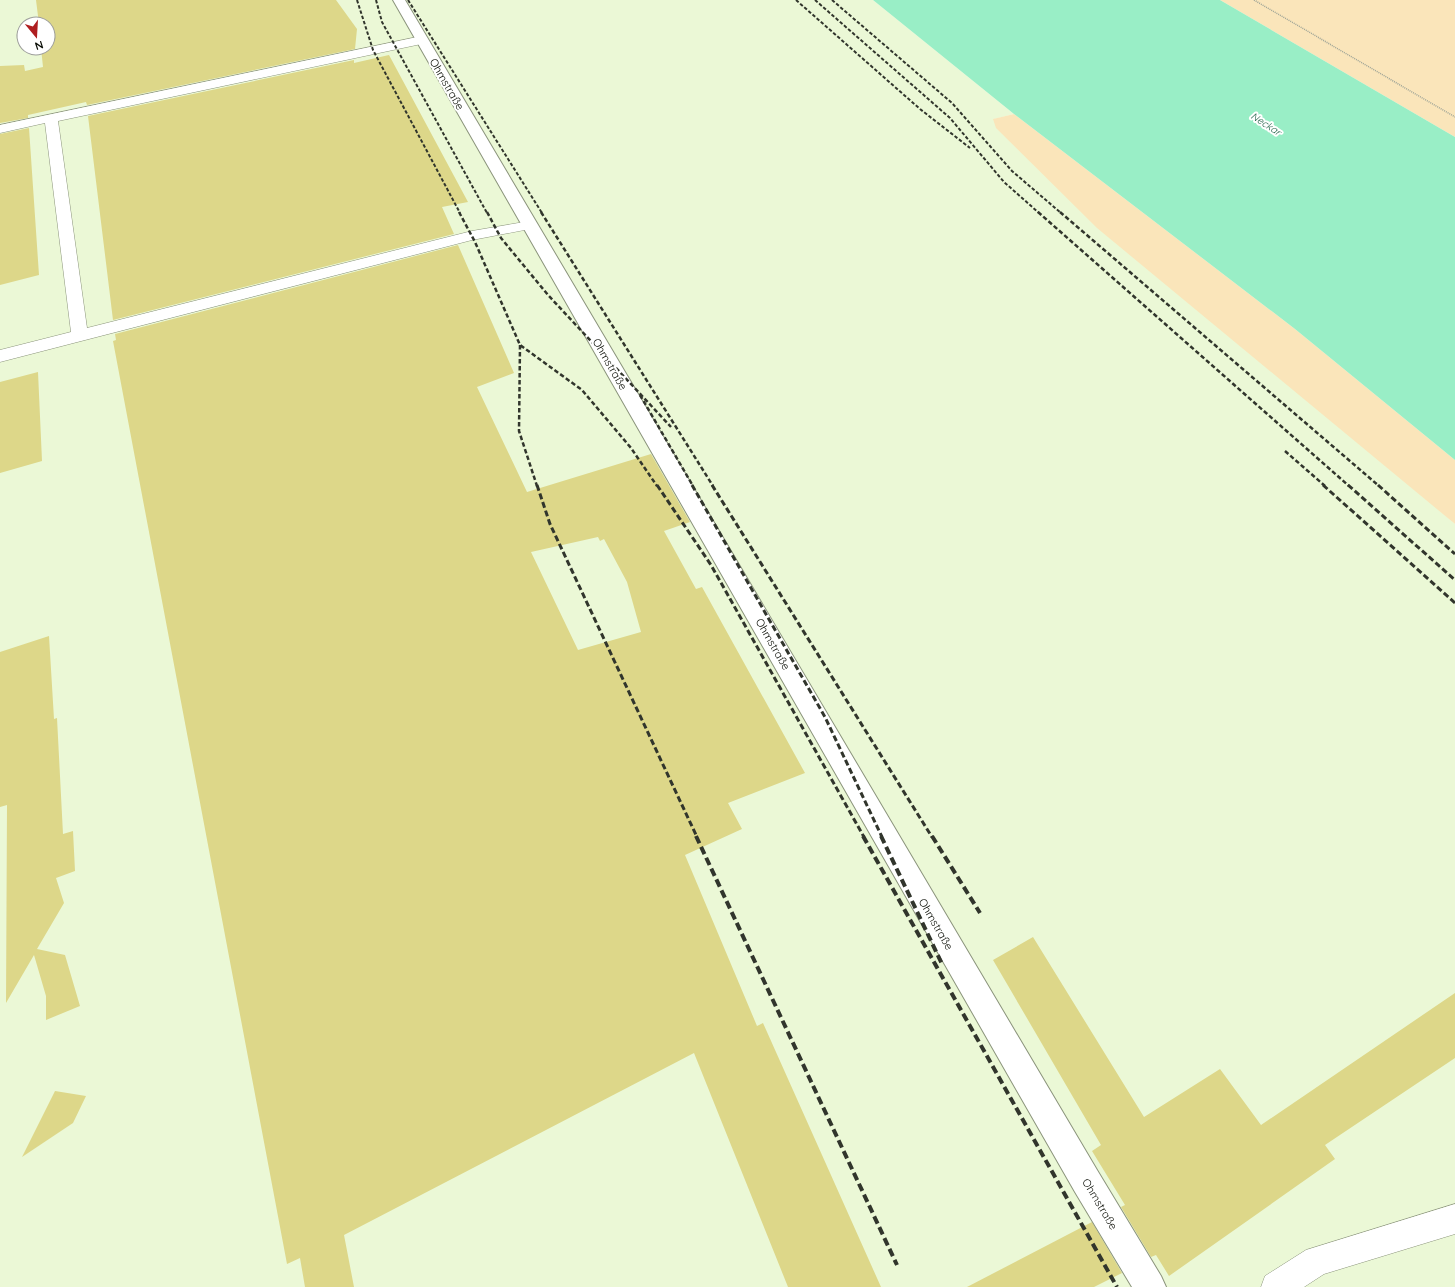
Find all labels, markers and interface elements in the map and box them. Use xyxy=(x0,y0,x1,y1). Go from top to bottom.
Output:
north arrow xyxy=(16,16,56,56)
text: N xyxy=(33,38,45,53)
street label: Ohmstraße xyxy=(427,56,467,112)
water label: Neckar xyxy=(1248,109,1284,139)
street label: Ohmstraße xyxy=(590,336,630,392)
street label: Ohmstraße xyxy=(753,616,793,672)
street label: Ohmstraße xyxy=(916,896,956,952)
street label: Ohmstraße xyxy=(1079,1176,1121,1232)

